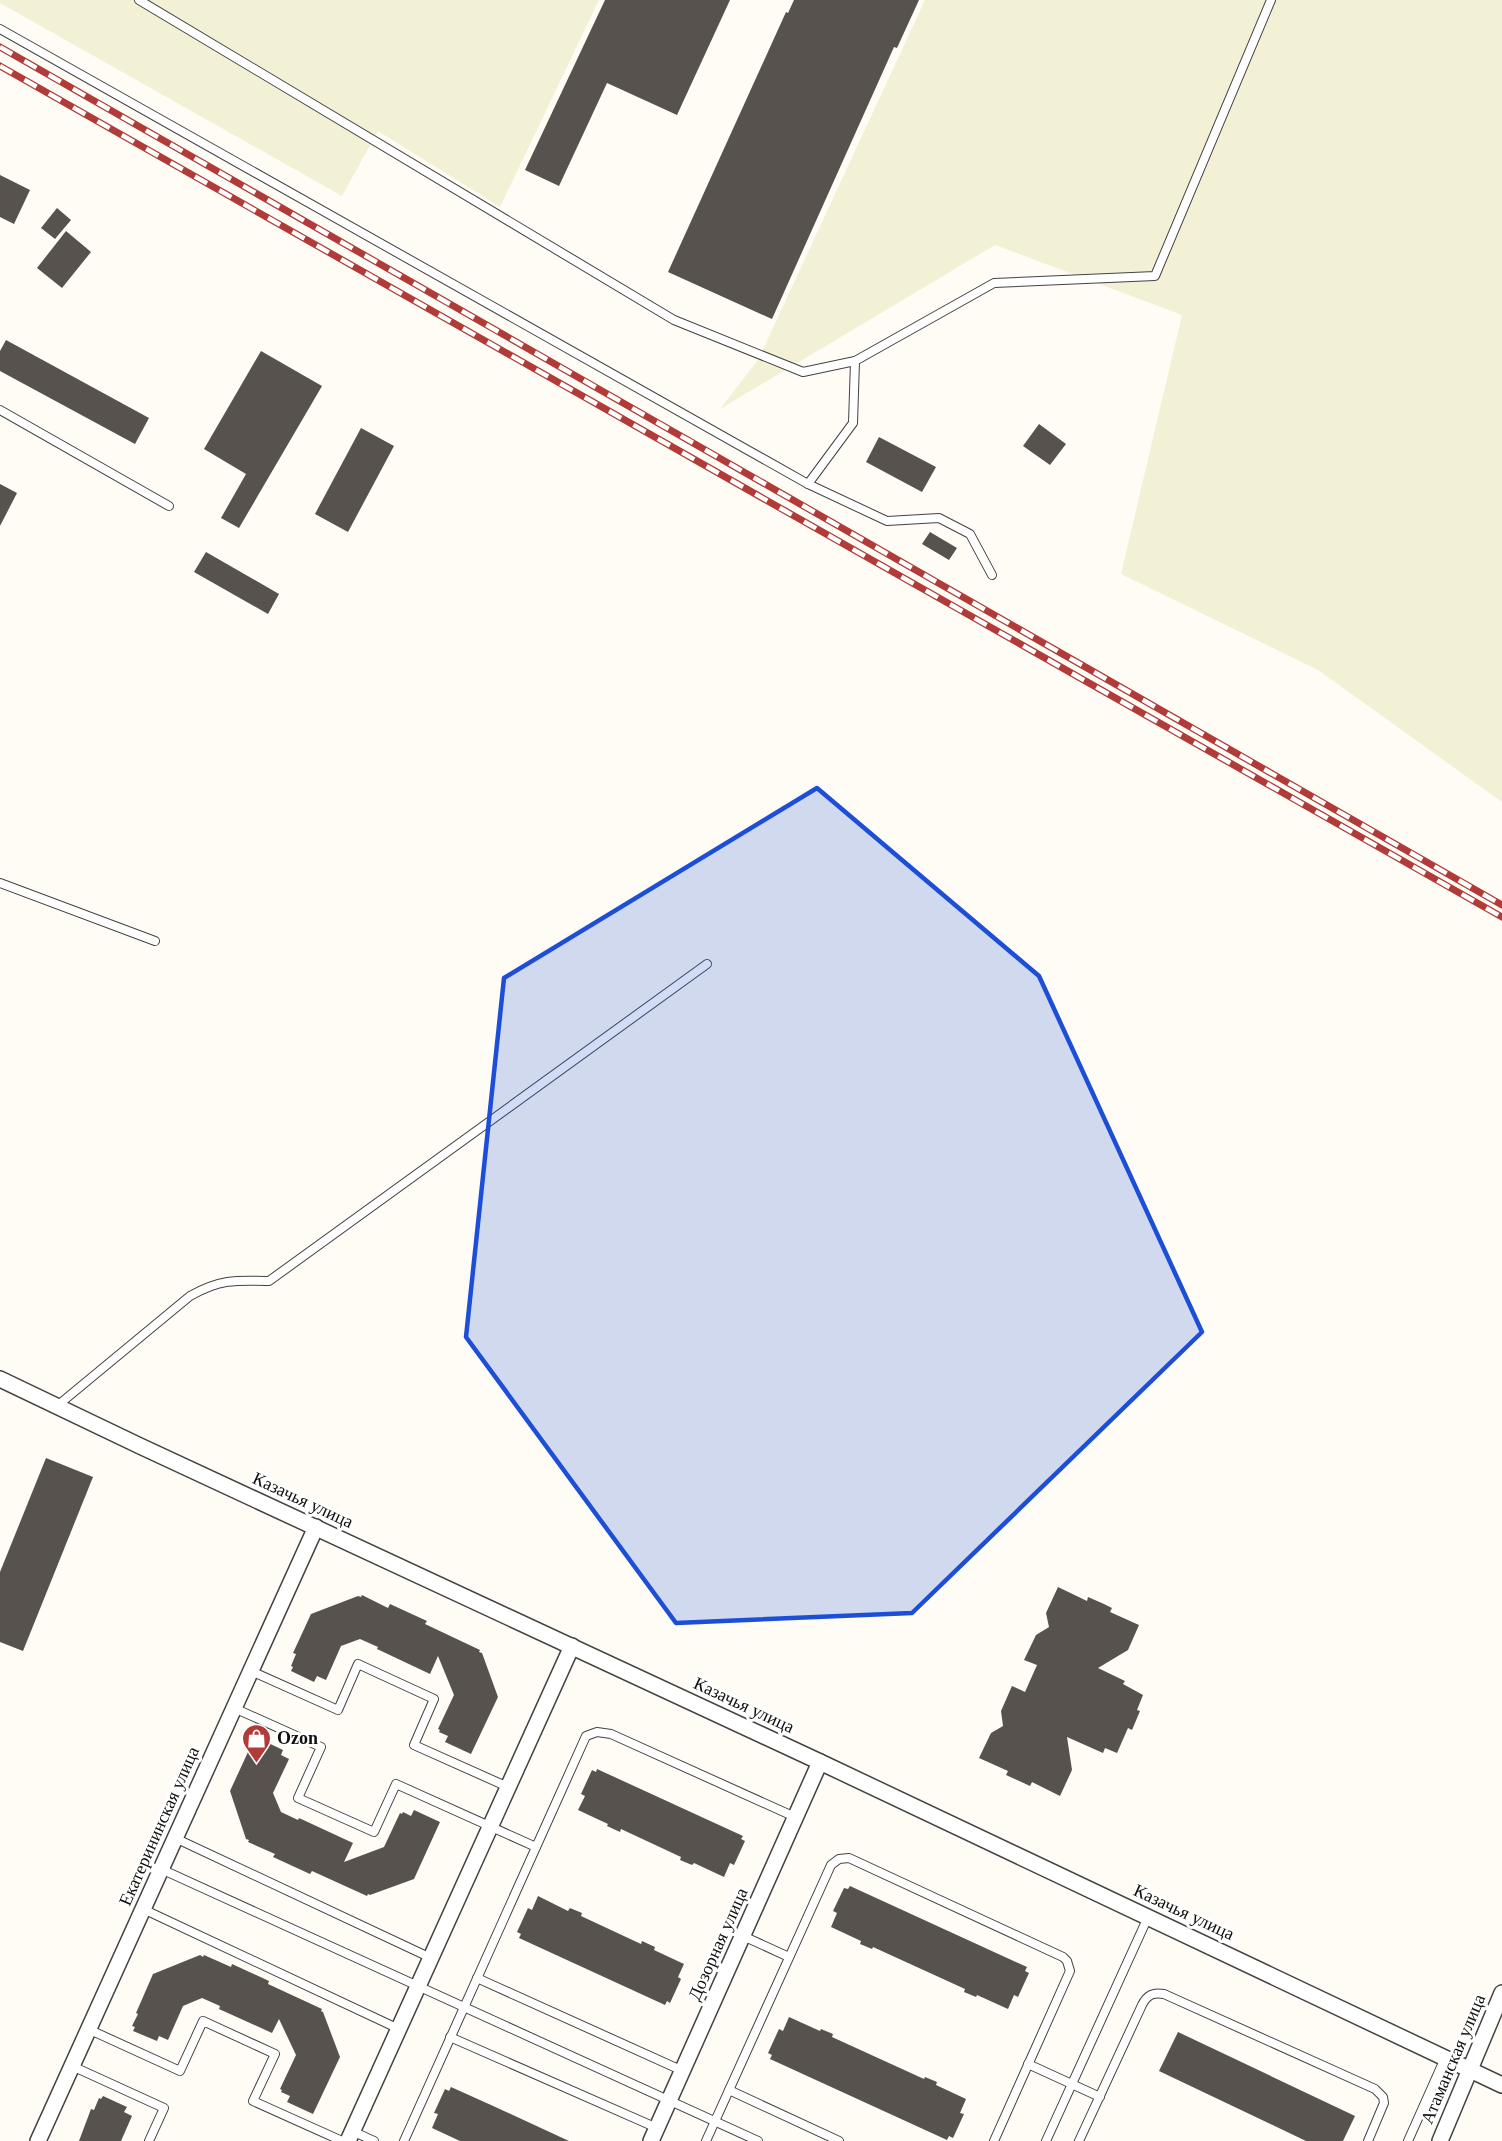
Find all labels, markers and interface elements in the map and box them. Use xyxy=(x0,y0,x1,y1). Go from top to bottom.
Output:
street label: Казачья улица xyxy=(250,1468,356,1532)
street label: Казачья улица xyxy=(691,1673,797,1737)
shop icon: Ozon xyxy=(240,1722,272,1764)
place label: Ozon xyxy=(277,1728,318,1748)
street label: Екатерининская улица xyxy=(115,1743,203,1909)
street label: Казачья улица xyxy=(1131,1880,1237,1944)
street label: Дозорная улица xyxy=(684,1885,752,2003)
street label: Атаманская улица xyxy=(1417,1991,1489,2127)

